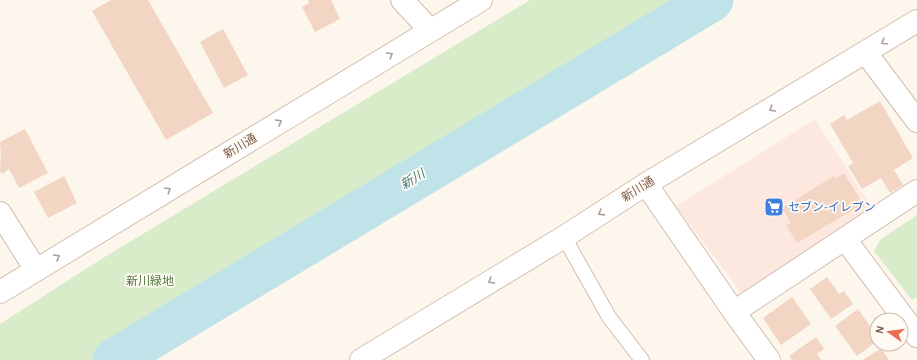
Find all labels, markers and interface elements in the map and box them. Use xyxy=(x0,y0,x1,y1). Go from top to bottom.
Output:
one-way arrow xyxy=(881,37,888,44)
one-way arrow xyxy=(386,52,393,59)
one-way arrow xyxy=(769,104,776,111)
one-way arrow xyxy=(275,120,282,127)
street label: 新川通 xyxy=(221,131,259,160)
water label: 新川 xyxy=(398,166,429,192)
street label: 新川通 xyxy=(619,174,656,204)
one-way arrow xyxy=(164,187,171,194)
supermarket icon: セブン-イレブン xyxy=(763,196,785,218)
place label: セブン-イレブン xyxy=(788,200,876,213)
one-way arrow xyxy=(598,208,605,215)
one-way arrow xyxy=(53,255,60,262)
park label: 新川緑地 xyxy=(126,274,174,287)
one-way arrow xyxy=(488,276,495,284)
north arrow xyxy=(869,312,909,352)
text: N xyxy=(874,325,886,335)

